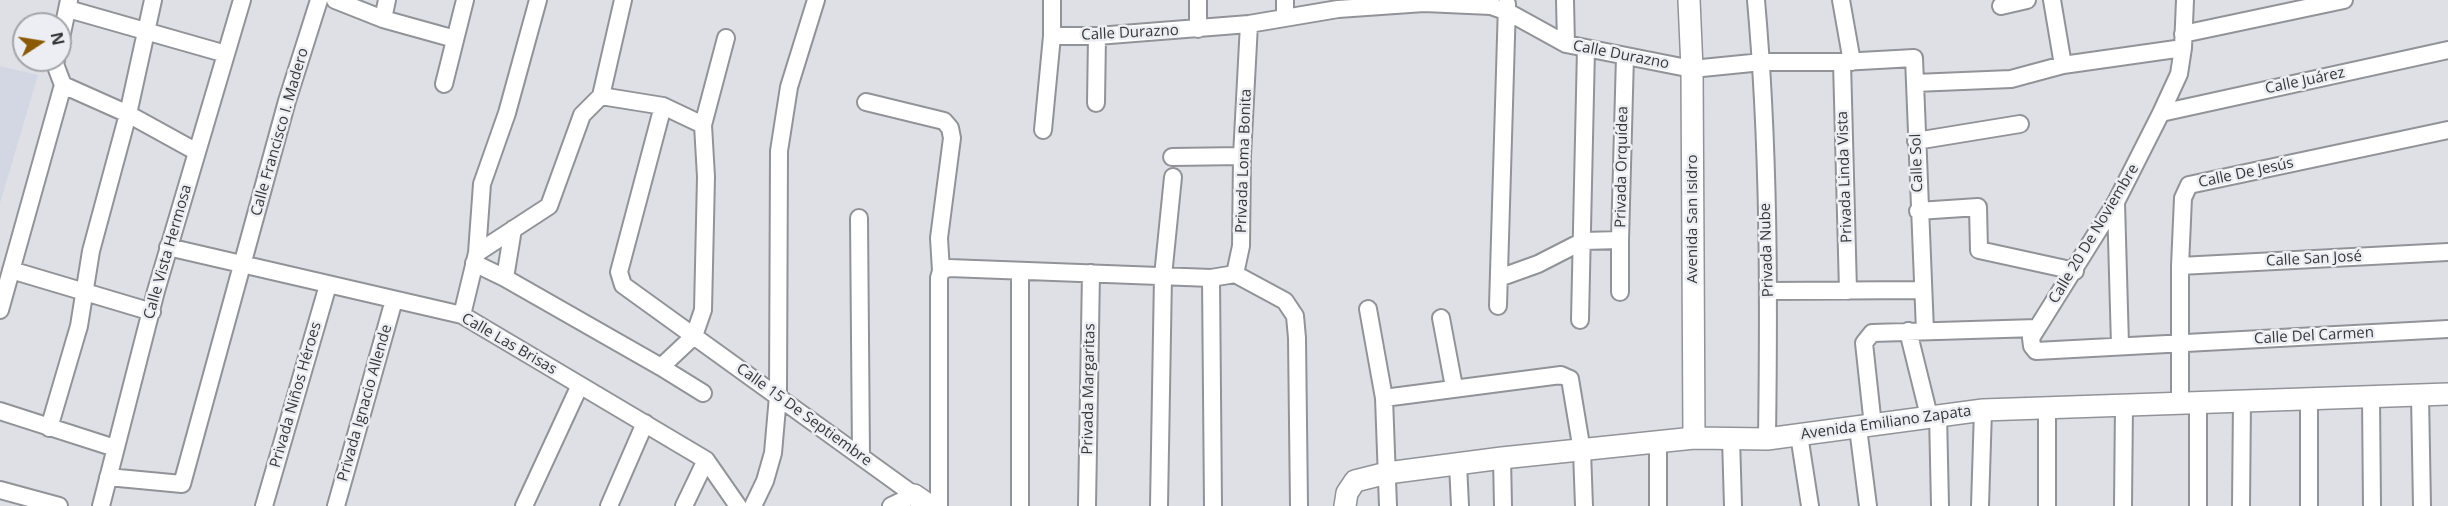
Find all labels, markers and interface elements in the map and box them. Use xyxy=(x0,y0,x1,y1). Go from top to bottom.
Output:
north arrow xyxy=(12,12,72,72)
street label: Calle Durazno xyxy=(1081,21,1179,45)
text: N xyxy=(46,30,70,47)
street label: Calle Durazno xyxy=(1571,37,1671,73)
street label: Calle Francisco I. Madero xyxy=(247,46,313,218)
street label: Calle Juárez xyxy=(2264,64,2346,98)
street label: Privada Loma Bonita xyxy=(1232,88,1256,234)
street label: Privada Orquídea xyxy=(1612,106,1632,228)
street label: Privada Linda Vista xyxy=(1834,111,1856,243)
street label: Calle Sol xyxy=(1907,133,1927,193)
street label: Calle De Jesús xyxy=(2197,154,2295,192)
street label: Avenida San Isidro xyxy=(1684,155,1702,283)
street label: Calle 20 De Noviembre xyxy=(2045,161,2143,307)
street label: Calle Vista Hermosa xyxy=(140,183,196,321)
street label: Privada Nube xyxy=(1756,203,1778,297)
street label: Calle San José xyxy=(2266,248,2362,270)
street label: Calle Las Brisas xyxy=(458,309,560,379)
street label: Privada Niños Héroes xyxy=(267,320,325,470)
street label: Privada Ignacio Allende xyxy=(334,323,396,483)
street label: Privada Margaritas xyxy=(1079,323,1099,455)
street label: Calle Del Carmen xyxy=(2254,324,2374,348)
street label: Calle 15 De Septiembre xyxy=(733,360,875,470)
street label: Avenida Emiliano Zapata xyxy=(1800,402,1972,444)

